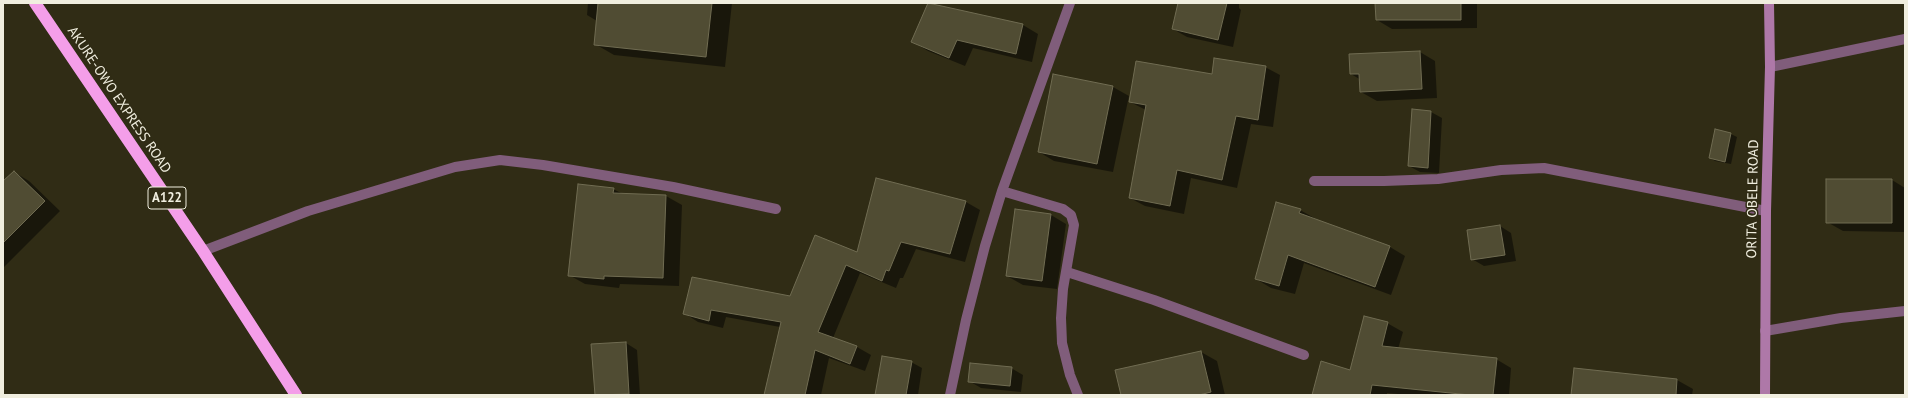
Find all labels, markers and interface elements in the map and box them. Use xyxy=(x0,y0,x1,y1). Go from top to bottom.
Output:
street label: AKURE-OWO EXPRESS ROAD xyxy=(64,23,174,177)
street label: ORITA OBELE ROAD xyxy=(1744,139,1762,259)
road number: A122 xyxy=(148,187,186,209)

